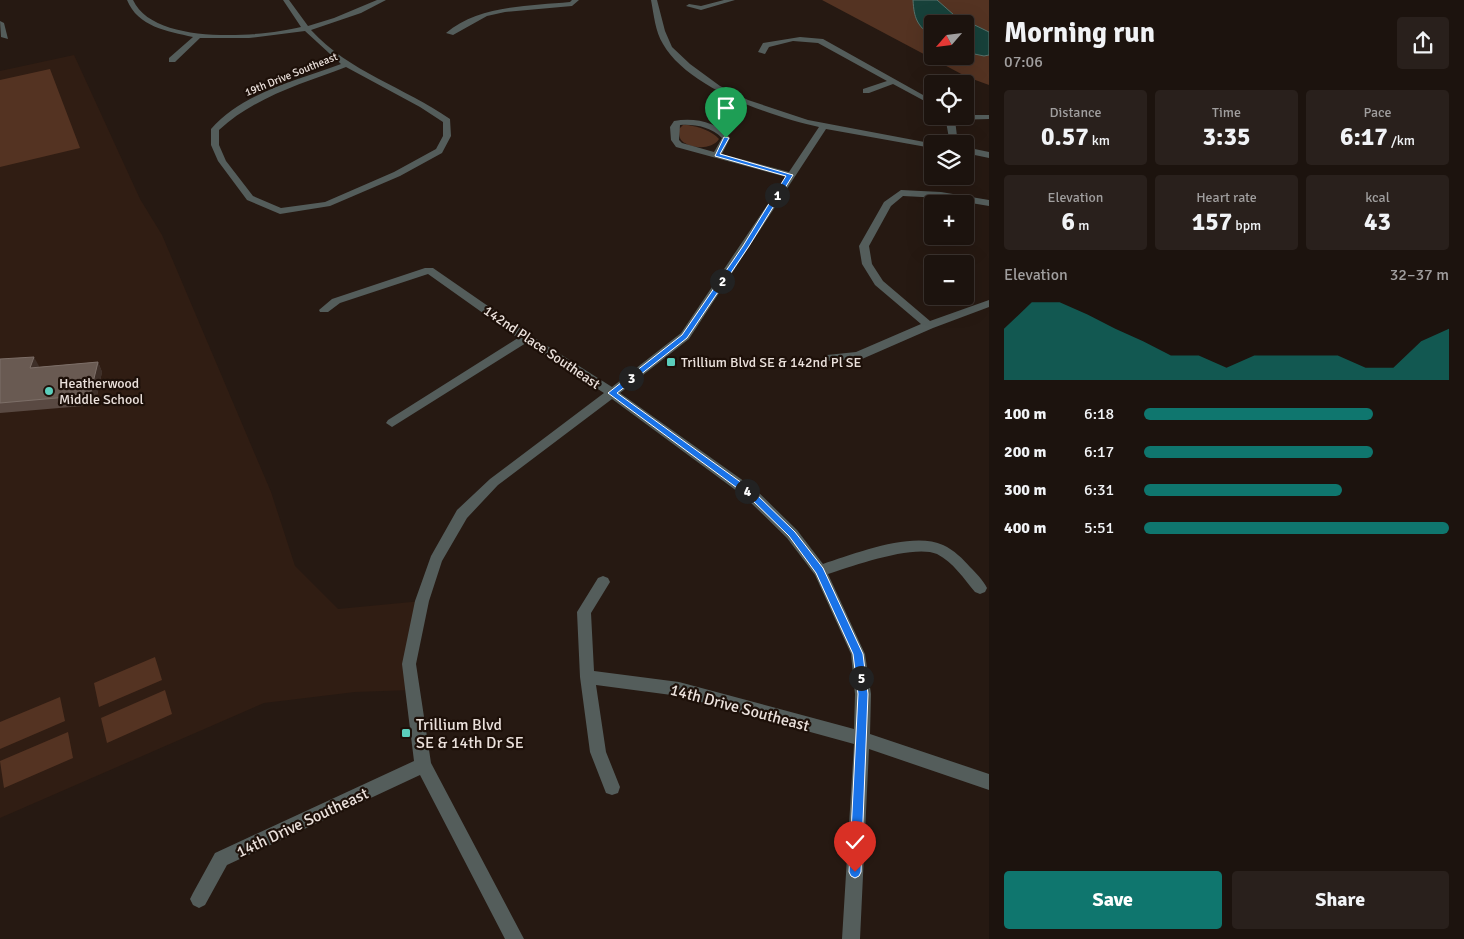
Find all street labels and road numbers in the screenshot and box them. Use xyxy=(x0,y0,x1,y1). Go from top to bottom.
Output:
street label: 19th Drive Southeast xyxy=(243,50,339,99)
street label: 142nd Place Southeast xyxy=(480,302,603,393)
street label: 14th Drive Southeast xyxy=(668,680,812,736)
street label: 14th Drive Southeast xyxy=(233,783,372,862)

